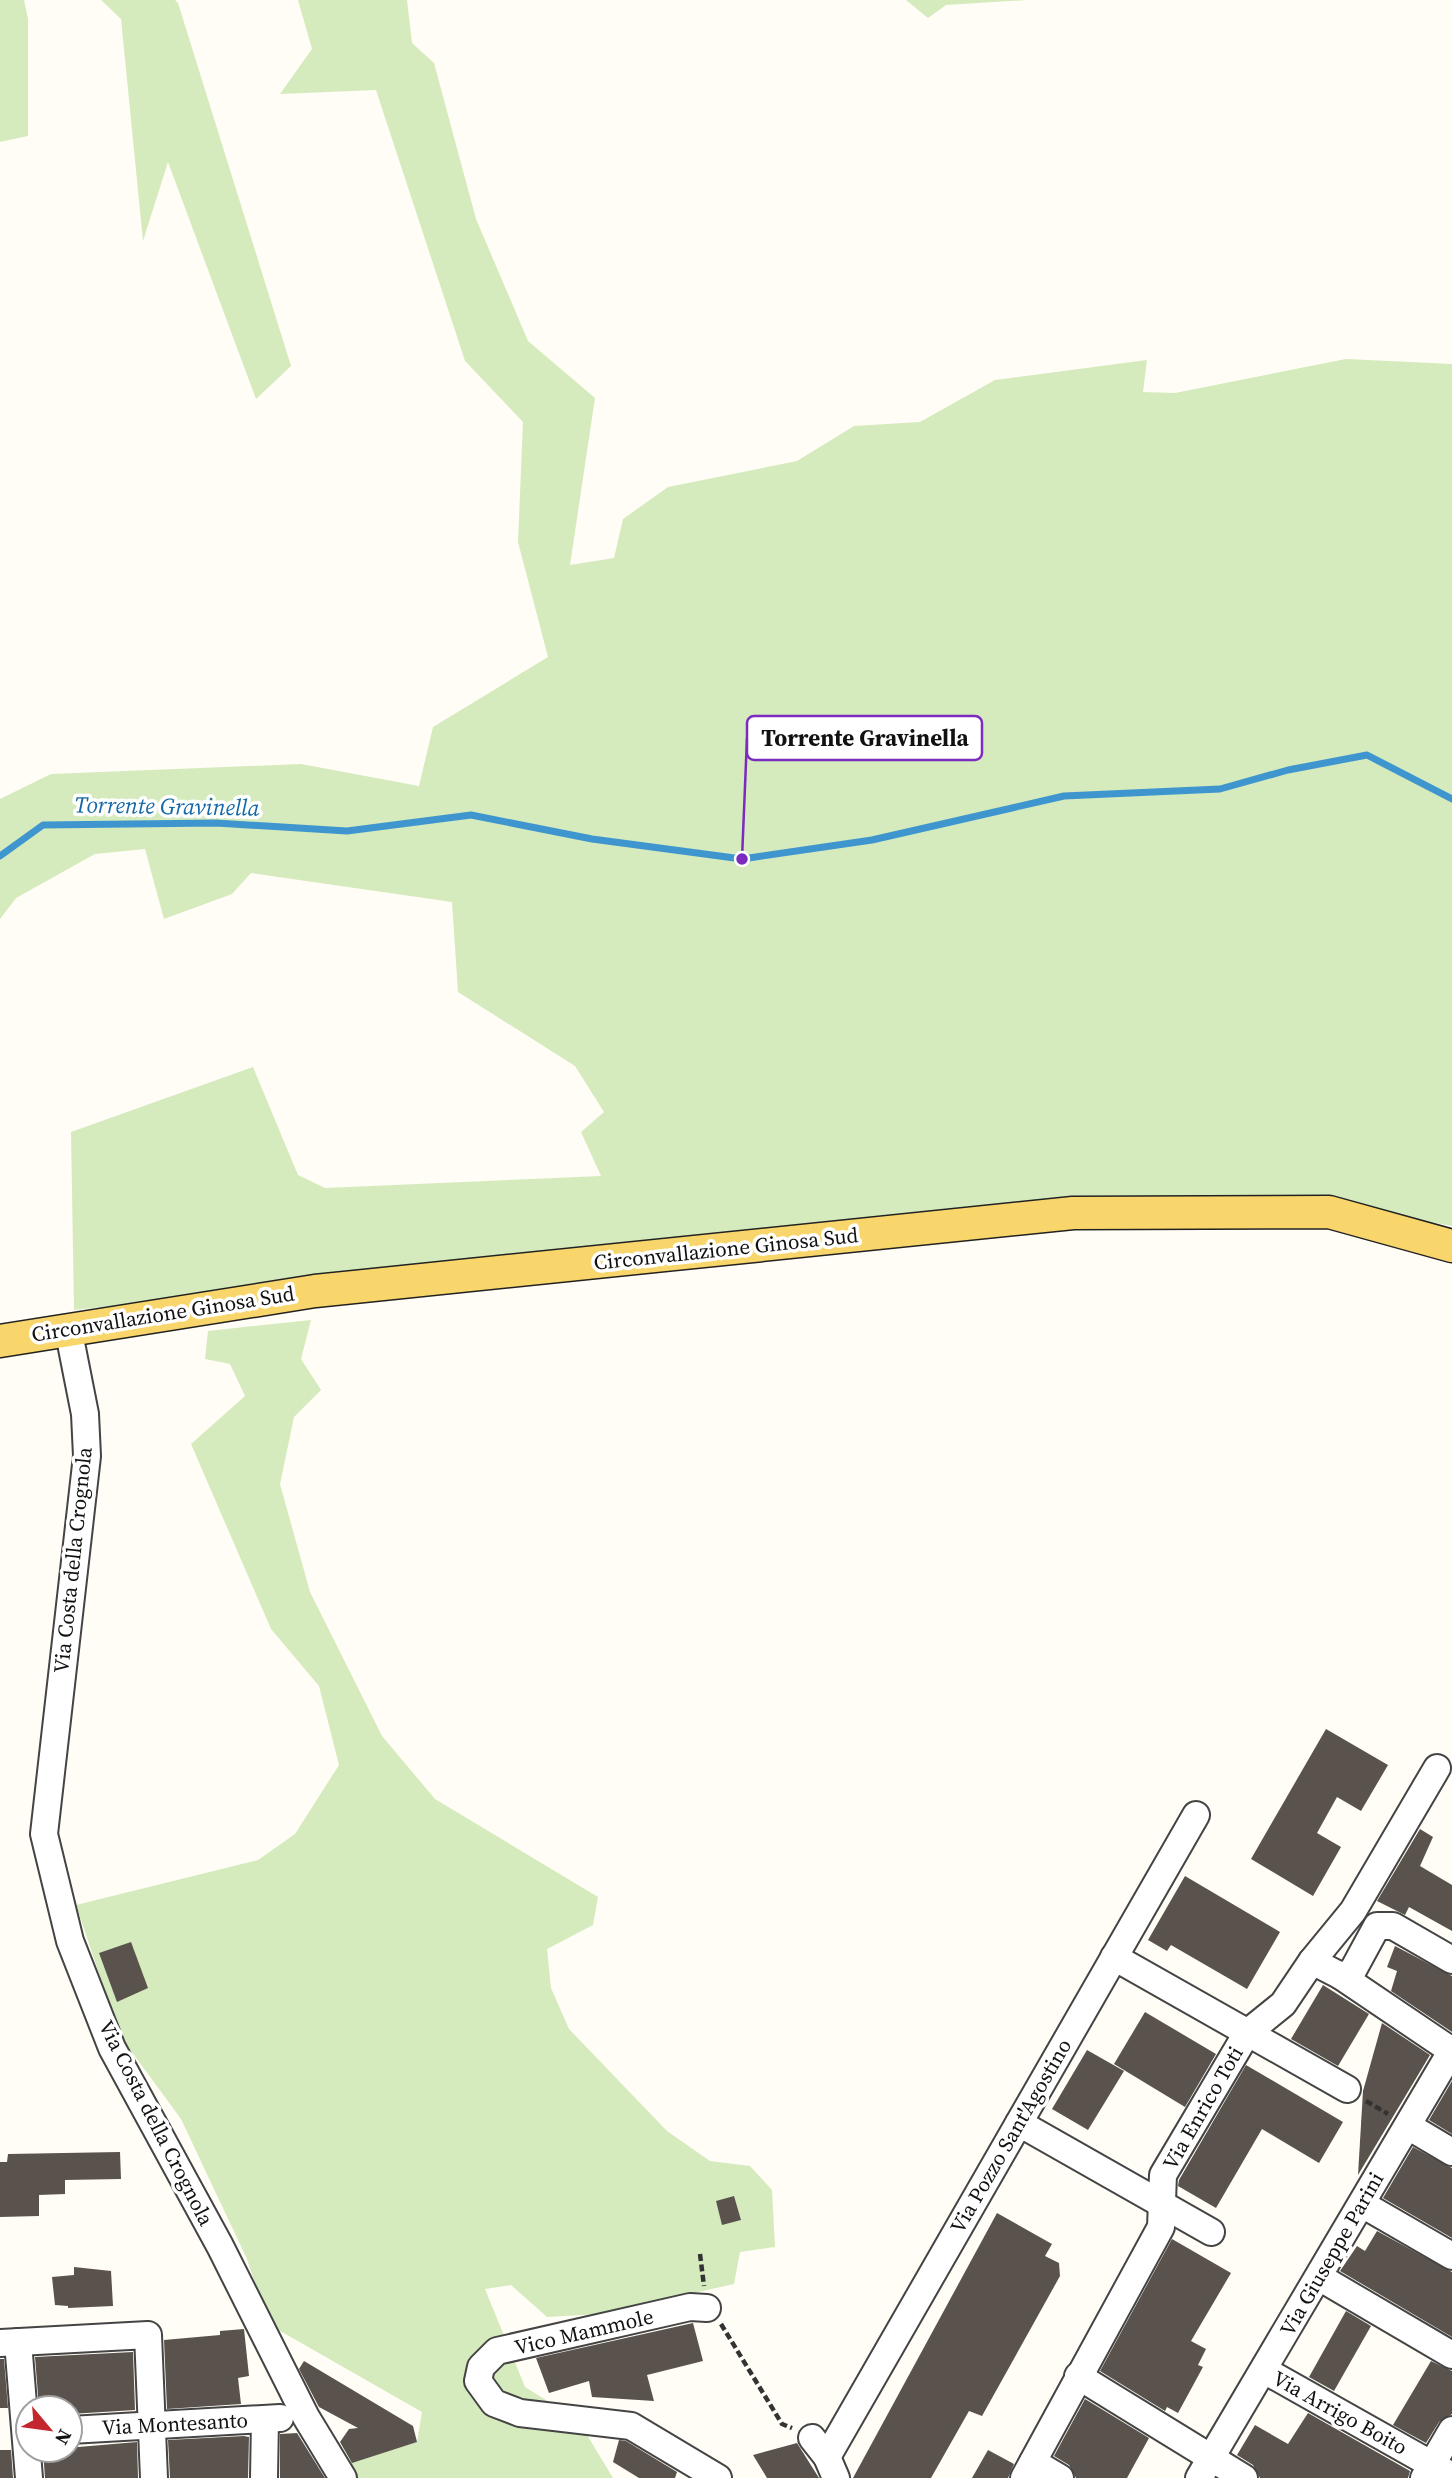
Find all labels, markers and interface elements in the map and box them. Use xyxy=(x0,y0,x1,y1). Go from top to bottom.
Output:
callout: Torrente Gravinella xyxy=(747,716,982,760)
text: Torrente Gravinella xyxy=(761,722,969,754)
water label: Torrente Gravinella xyxy=(74,788,260,824)
street label: Circonvallazione Ginosa Sud xyxy=(592,1220,860,1277)
street label: Circonvallazione Ginosa Sud xyxy=(29,1278,296,1349)
street label: Via Costa della Crognola xyxy=(46,1445,99,1674)
street label: Via Costa della Crognola xyxy=(92,2015,221,2231)
street label: Via Pozzo Sant'Agostino xyxy=(943,2033,1078,2238)
street label: Via Enrico Toti xyxy=(1156,2041,1250,2175)
street label: Via Giuseppe Parini xyxy=(1273,2166,1390,2341)
street label: Vico Mammole xyxy=(512,2301,656,2362)
street label: Via Arrigo Boito xyxy=(1268,2364,1413,2462)
north arrow xyxy=(14,2394,84,2464)
street label: Via Montesanto xyxy=(101,2405,249,2442)
text: N xyxy=(49,2425,79,2450)

